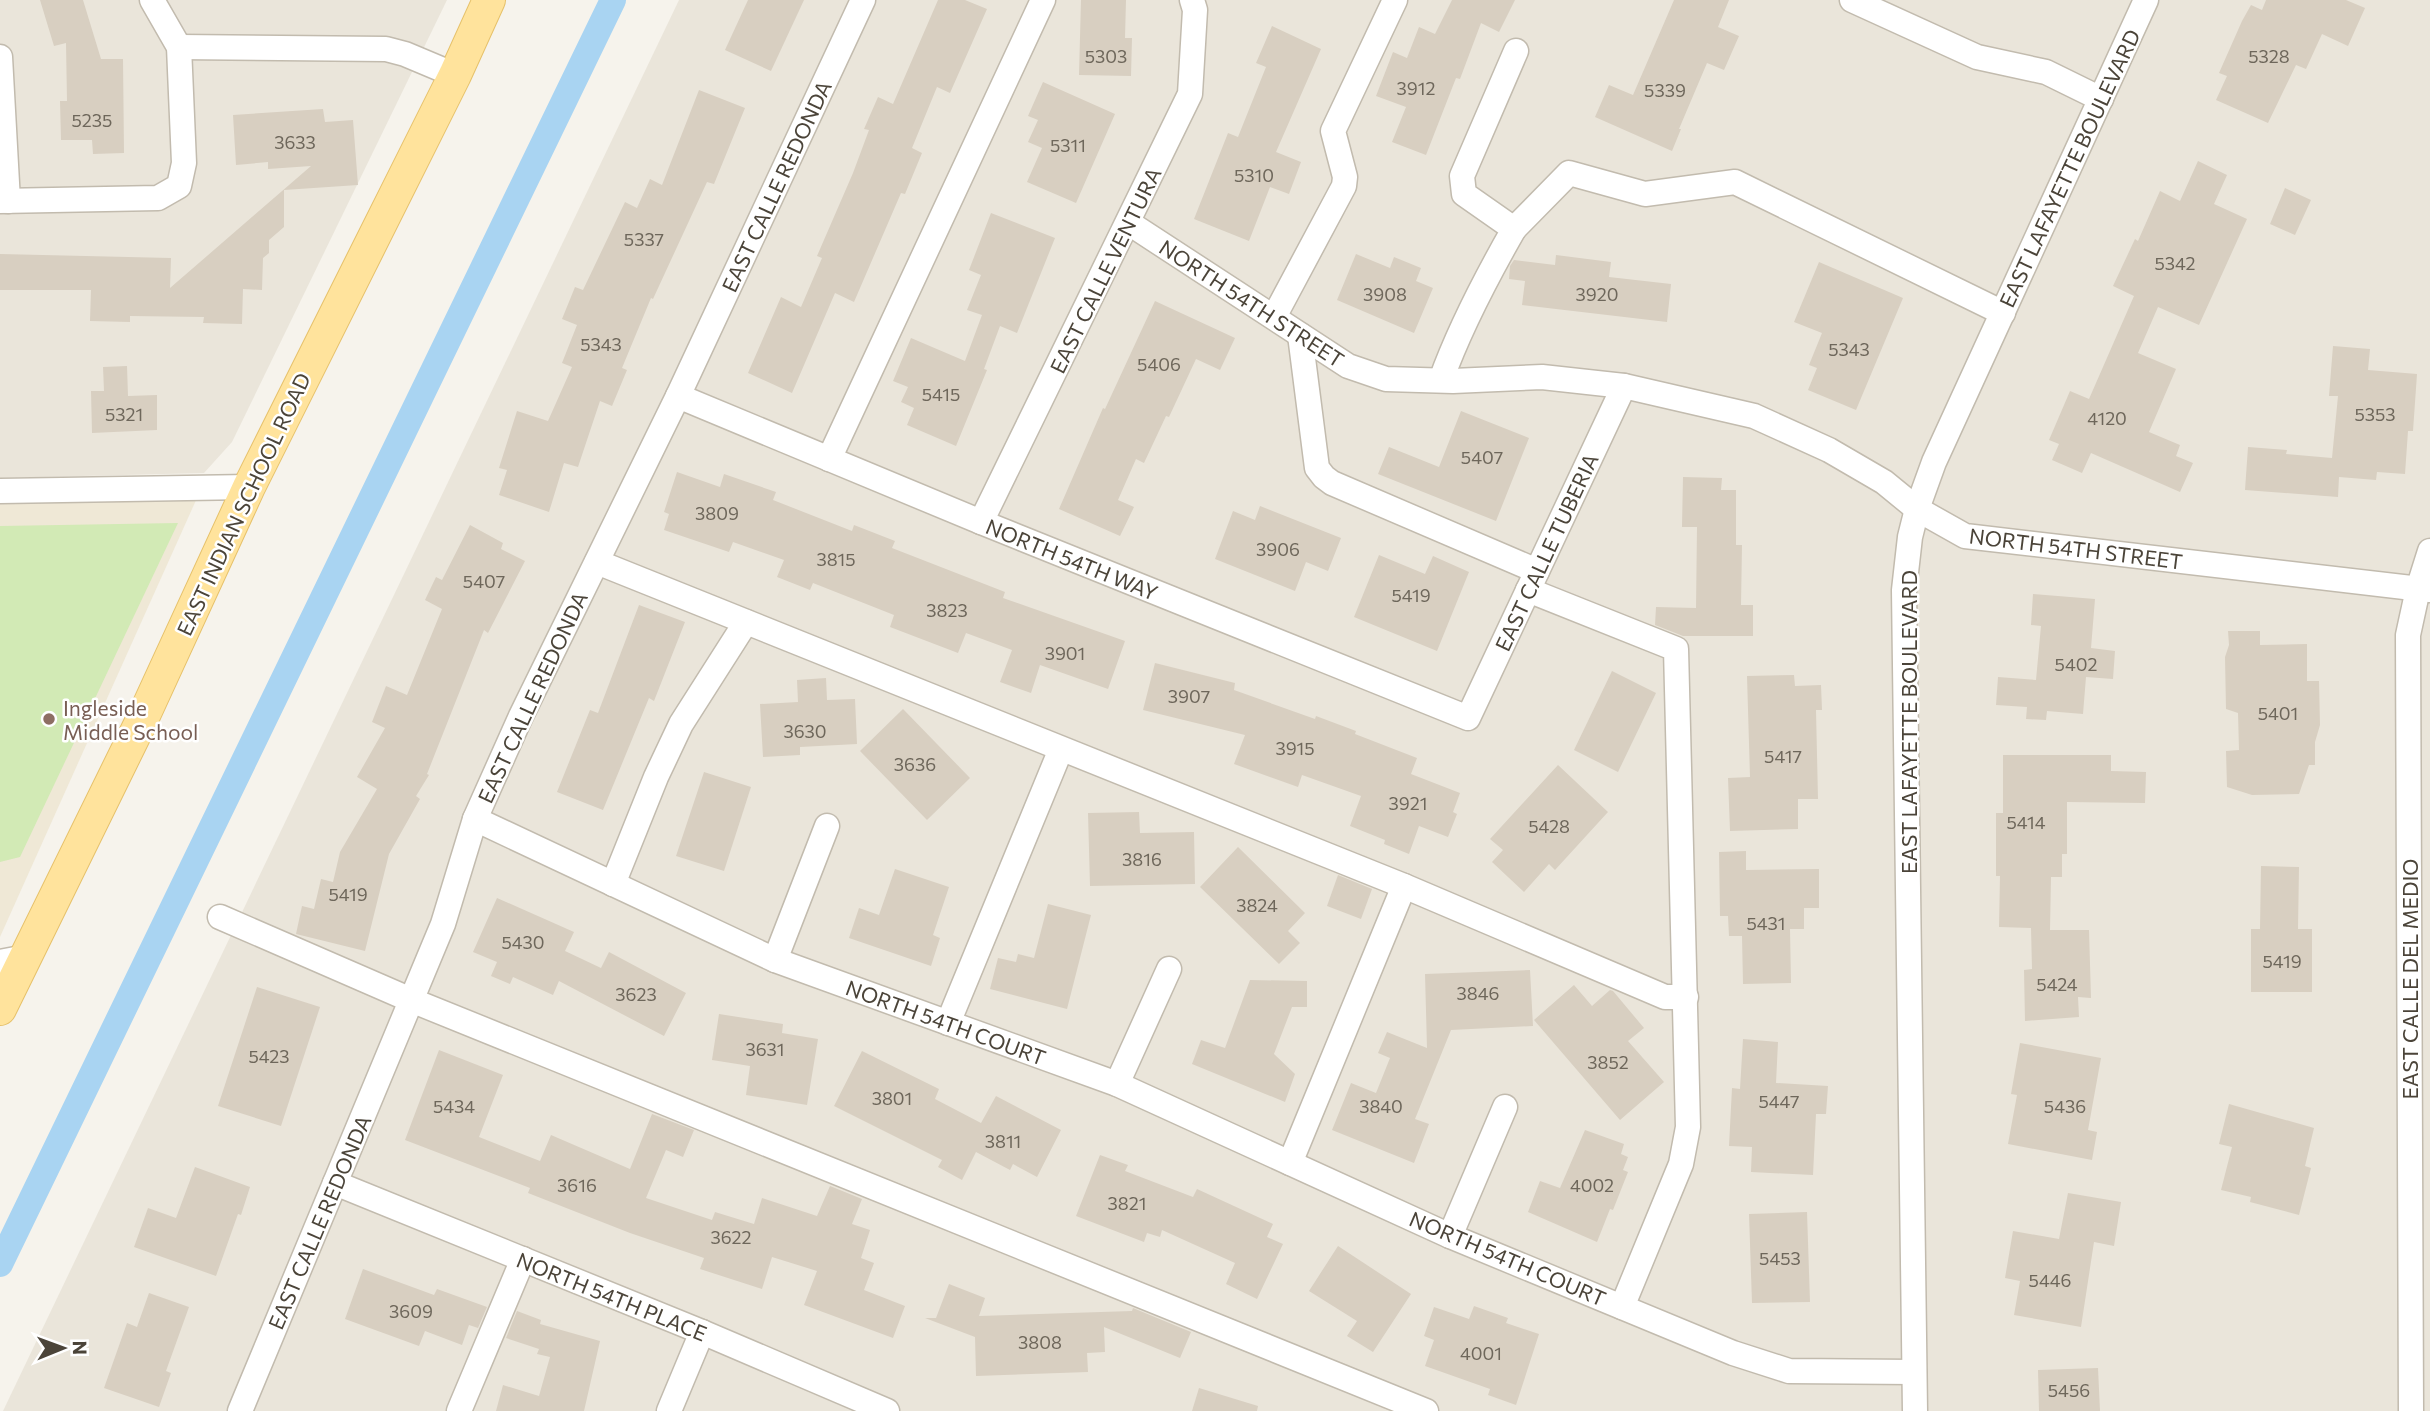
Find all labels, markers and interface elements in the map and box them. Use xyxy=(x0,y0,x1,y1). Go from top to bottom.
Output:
street label: EAST LAFAYETTE BOULEVARD xyxy=(1993,25,2145,311)
house number: 5303 xyxy=(1085,45,1127,67)
house number: 5328 xyxy=(2248,45,2290,67)
street label: EAST CALLE REDONDA xyxy=(716,76,836,296)
house number: 3912 xyxy=(1397,77,1435,99)
house number: 5339 xyxy=(1644,79,1686,101)
house number: 5235 xyxy=(72,109,112,131)
house number: 3633 xyxy=(274,131,316,153)
house number: 5311 xyxy=(1050,134,1086,156)
street label: EAST CALLE VENTURA xyxy=(1044,163,1166,377)
house number: 5310 xyxy=(1234,164,1274,186)
house number: 5337 xyxy=(624,228,664,250)
street label: NORTH 54TH STREET xyxy=(1155,234,1349,372)
house number: 5342 xyxy=(2154,252,2196,274)
house number: 3908 xyxy=(1363,283,1407,305)
house number: 3920 xyxy=(1576,283,1618,305)
house number: 5343 xyxy=(580,333,622,355)
house number: 5343 xyxy=(1828,338,1870,360)
house number: 5406 xyxy=(1137,353,1181,375)
street label: EAST INDIAN SCHOOL ROAD xyxy=(171,369,315,639)
house number: 5415 xyxy=(922,383,960,405)
house number: 5321 xyxy=(105,403,143,425)
house number: 5353 xyxy=(2354,403,2396,425)
house number: 4120 xyxy=(2087,407,2127,429)
house number: 5407 xyxy=(1461,446,1503,468)
street label: EAST CALLE TUBERIA xyxy=(1489,449,1603,655)
house number: 3809 xyxy=(695,502,739,524)
street label: NORTH 54TH WAY xyxy=(982,513,1162,605)
street label: NORTH 54TH STREET xyxy=(1968,523,2184,573)
house number: 3906 xyxy=(1256,538,1300,560)
house number: 3815 xyxy=(816,548,856,570)
house number: 5407 xyxy=(463,570,505,592)
street label: EAST LAFAYETTE BOULEVARD xyxy=(1896,570,1921,874)
house number: 5419 xyxy=(1391,584,1431,606)
street label: EAST CALLE REDONDA xyxy=(472,587,592,807)
house number: 3823 xyxy=(926,599,968,621)
house number: 3901 xyxy=(1045,642,1085,664)
house number: 5402 xyxy=(2055,653,2097,675)
house number: 3907 xyxy=(1168,685,1210,707)
place label: Ingleside Middle School xyxy=(63,695,198,744)
house number: 5401 xyxy=(2258,702,2298,724)
marker: Ingleside Middle School xyxy=(41,711,57,727)
house number: 3630 xyxy=(783,720,827,742)
house number: 3915 xyxy=(1275,737,1315,759)
house number: 5417 xyxy=(1764,745,1802,767)
house number: 3636 xyxy=(894,753,936,775)
house number: 3921 xyxy=(1389,792,1427,814)
house number: 5414 xyxy=(2006,811,2046,833)
house number: 5428 xyxy=(1528,815,1570,837)
house number: 3816 xyxy=(1122,848,1162,870)
street label: EAST CALLE DEL MEDIO xyxy=(2397,859,2422,1099)
house number: 5419 xyxy=(328,883,368,905)
house number: 3824 xyxy=(1236,894,1278,916)
house number: 5431 xyxy=(1746,912,1786,934)
house number: 5430 xyxy=(501,931,545,953)
house number: 5419 xyxy=(2262,950,2302,972)
house number: 5424 xyxy=(2036,973,2078,995)
street label: NORTH 54TH COURT xyxy=(843,974,1049,1070)
house number: 3846 xyxy=(1457,982,1499,1004)
house number: 3623 xyxy=(615,983,657,1005)
house number: 3631 xyxy=(745,1038,785,1060)
house number: 5423 xyxy=(248,1045,290,1067)
house number: 3852 xyxy=(1587,1051,1629,1073)
house number: 3801 xyxy=(872,1087,912,1109)
house number: 5447 xyxy=(1758,1090,1800,1112)
house number: 5434 xyxy=(433,1095,475,1117)
house number: 3840 xyxy=(1359,1095,1403,1117)
house number: 5436 xyxy=(2044,1095,2086,1117)
street label: EAST CALLE REDONDA xyxy=(263,1111,375,1333)
house number: 3811 xyxy=(985,1130,1021,1152)
house number: 3616 xyxy=(557,1174,597,1196)
house number: 4002 xyxy=(1570,1174,1614,1196)
house number: 3821 xyxy=(1108,1192,1146,1214)
street label: NORTH 54TH COURT xyxy=(1406,1205,1610,1311)
house number: 3622 xyxy=(710,1226,752,1248)
street label: NORTH 54TH PLACE xyxy=(513,1246,711,1346)
house number: 5453 xyxy=(1759,1247,1801,1269)
house number: 5446 xyxy=(2029,1269,2071,1291)
house number: 3609 xyxy=(389,1300,433,1322)
north arrow xyxy=(28,1313,98,1383)
house number: 3808 xyxy=(1018,1331,1062,1353)
text: N xyxy=(69,1340,92,1355)
house number: 4001 xyxy=(1460,1342,1502,1364)
house number: 5456 xyxy=(2048,1379,2090,1401)

